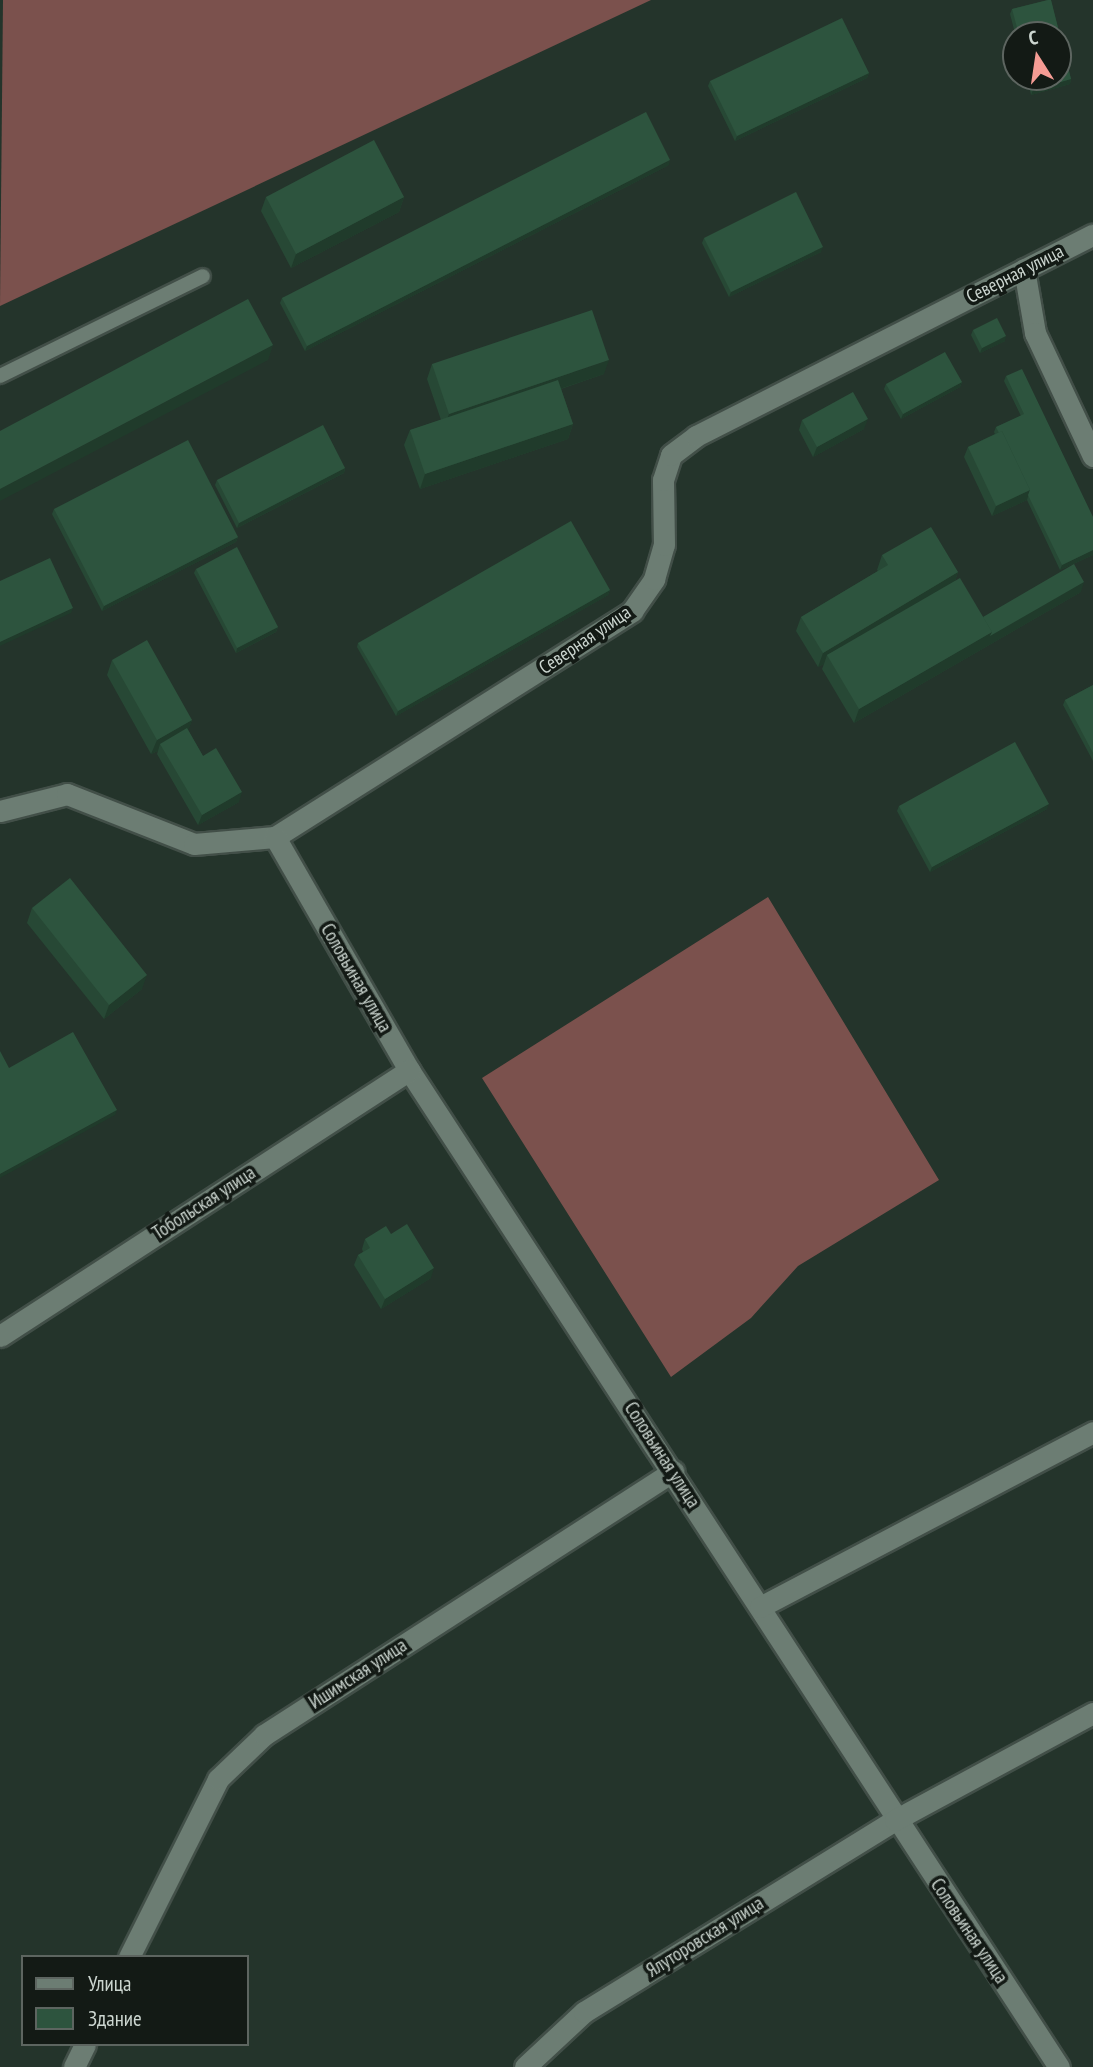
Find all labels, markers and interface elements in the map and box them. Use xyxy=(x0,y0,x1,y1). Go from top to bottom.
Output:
north arrow xyxy=(1002,21,1072,91)
text: С xyxy=(1026,25,1040,50)
street label: Северная улица xyxy=(963,240,1067,308)
street label: Северная улица xyxy=(535,601,635,679)
street label: Соловьиная улица xyxy=(316,920,396,1036)
street label: Тобольская улица xyxy=(148,1161,260,1245)
street label: Соловьиная улица xyxy=(619,1398,705,1512)
street label: Ишимская улица xyxy=(305,1634,411,1714)
street label: Соловьиная улица xyxy=(926,1874,1012,1988)
street label: Ялуторовская улица xyxy=(642,1892,768,1982)
legend xyxy=(21,1955,248,2046)
text: Улица xyxy=(88,1970,131,1997)
text: Здание xyxy=(88,2005,142,2032)

